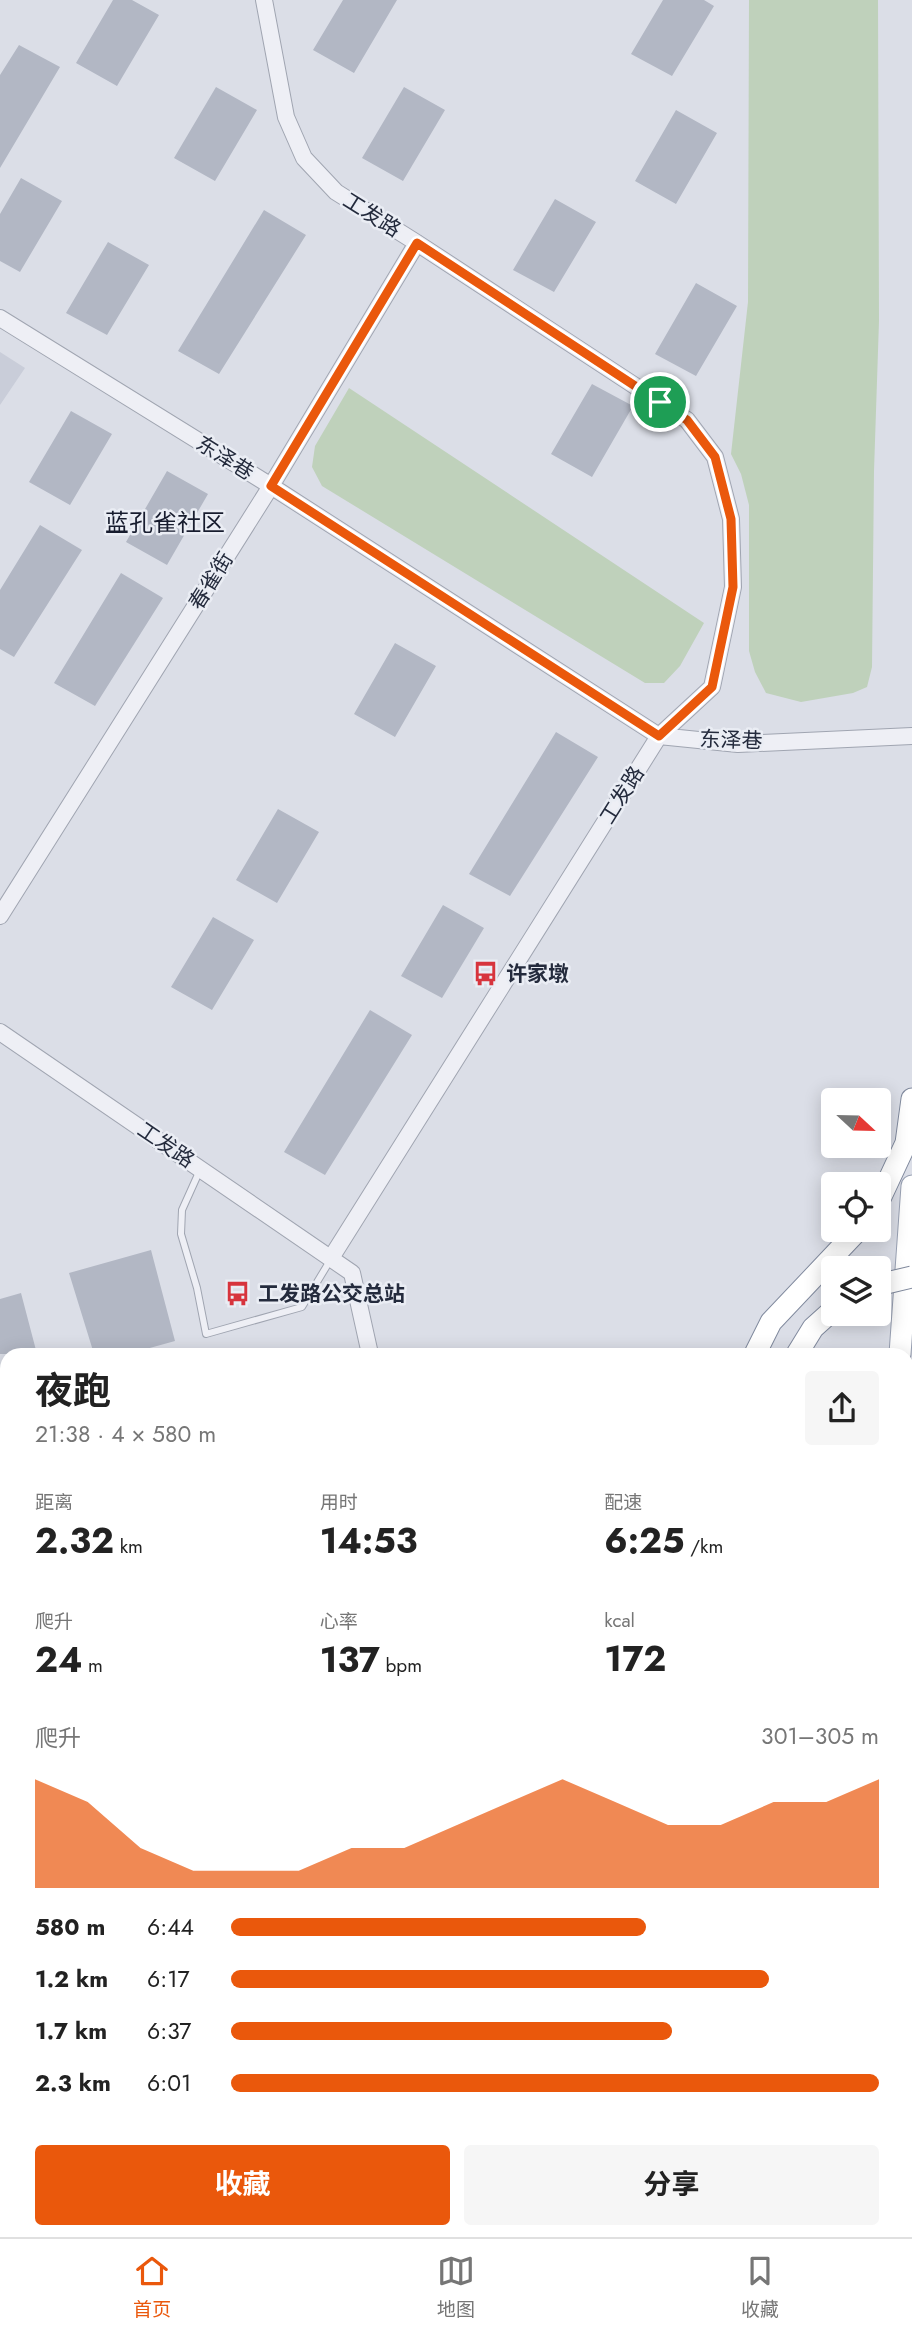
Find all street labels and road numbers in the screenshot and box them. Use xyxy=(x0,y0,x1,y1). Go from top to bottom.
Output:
street label: 工发路 xyxy=(337,186,407,244)
street label: 东泽巷 xyxy=(190,429,260,487)
street label: 春雀街 xyxy=(182,546,240,616)
street label: 东泽巷 xyxy=(699,724,763,756)
street label: 工发路 xyxy=(593,760,651,830)
street label: 工发路 xyxy=(131,1115,201,1175)

